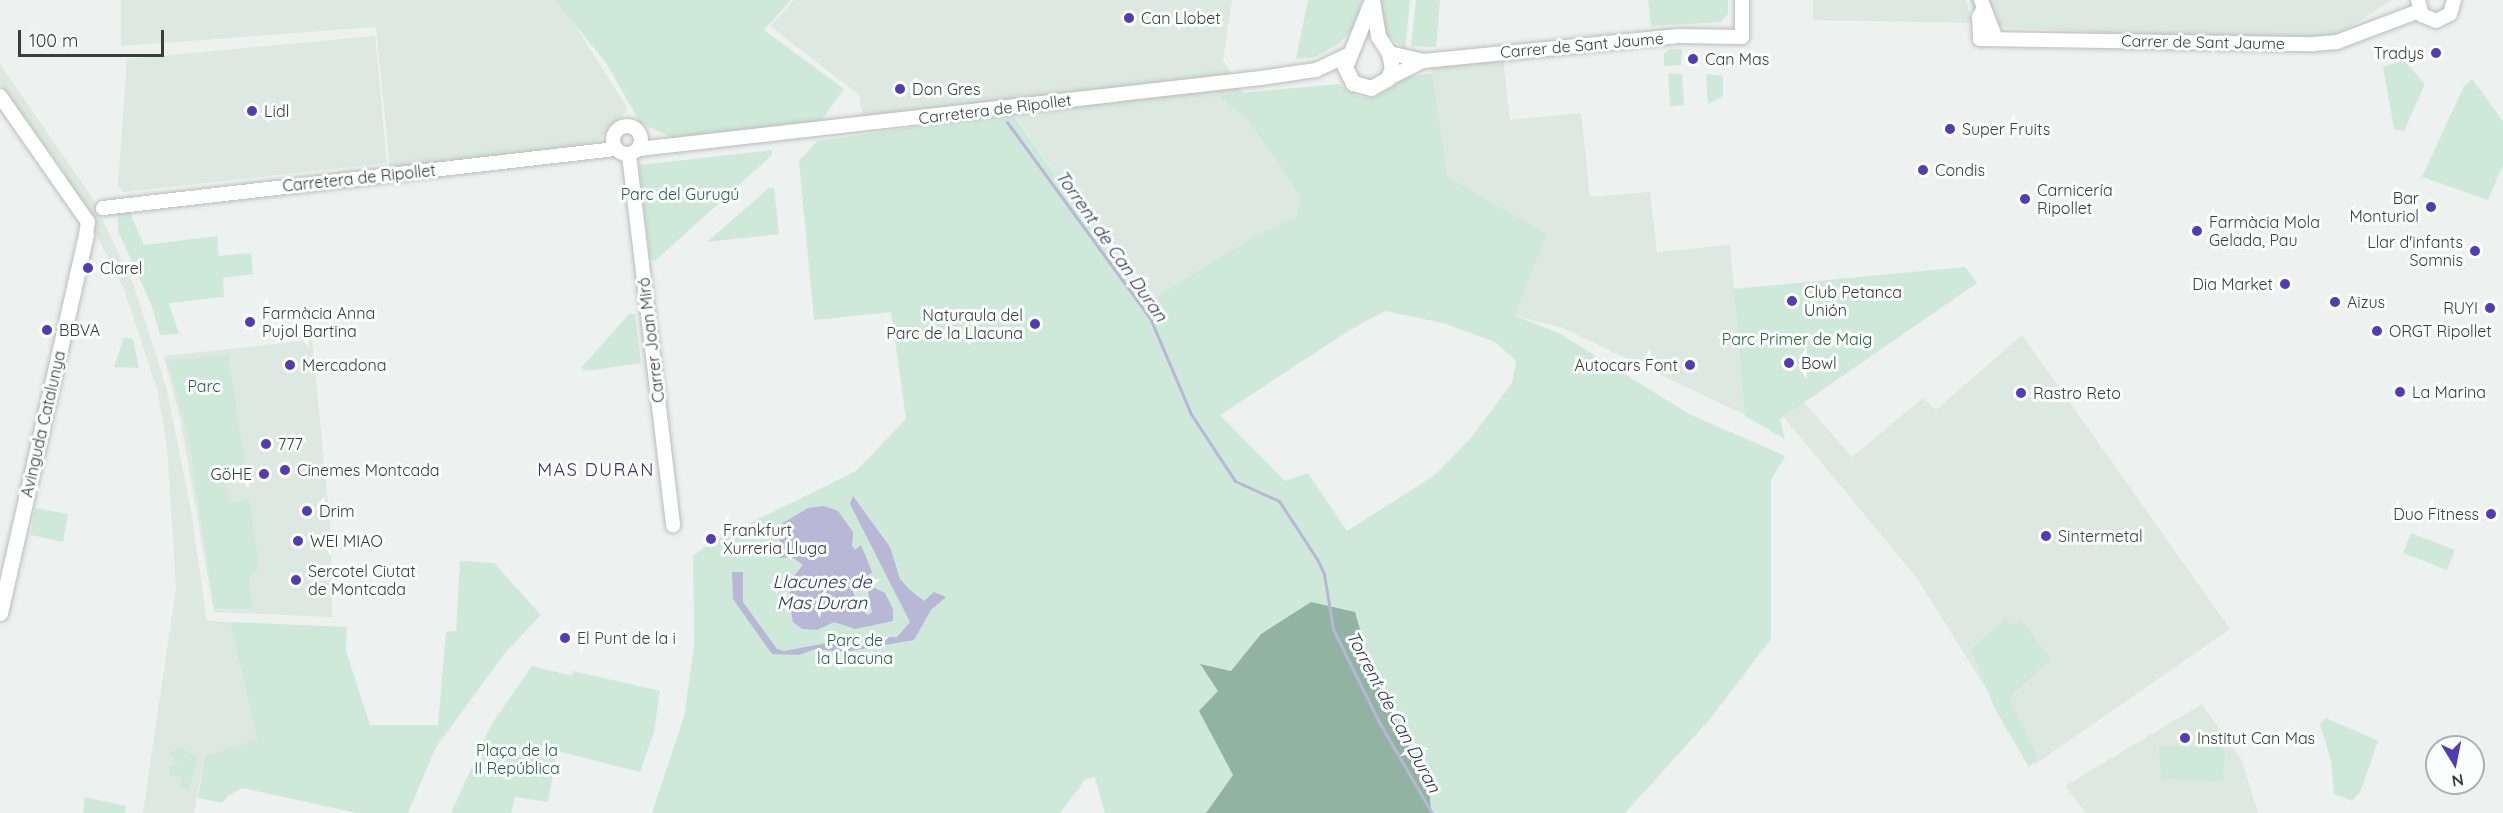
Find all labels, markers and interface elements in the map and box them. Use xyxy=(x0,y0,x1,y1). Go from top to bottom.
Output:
place label: Can Llobet xyxy=(1141,8,1221,28)
marker: Can Llobet xyxy=(1122,11,1136,25)
scale bar xyxy=(21,18,166,56)
street label: Carrer de Sant Jaume xyxy=(1500,28,1664,62)
text: 100 m xyxy=(29,29,78,52)
street label: Carrer de Sant Jaume xyxy=(2121,31,2285,53)
place label: Tradys xyxy=(2374,43,2424,63)
marker: Tradys xyxy=(2429,46,2443,60)
place label: Can Mas xyxy=(1705,49,1769,69)
marker: Can Mas xyxy=(1686,52,1700,66)
place label: Don Gres xyxy=(912,79,980,99)
marker: Don Gres xyxy=(893,82,907,96)
street label: Carretera de Ripollet xyxy=(917,90,1073,128)
place label: Lidl xyxy=(264,101,289,121)
marker: Lidl xyxy=(245,104,259,118)
place label: Super Fruits xyxy=(1962,119,2050,139)
marker: Super Fruits xyxy=(1943,122,1957,136)
street label: Carretera de Ripollet xyxy=(281,160,437,196)
place label: Condis xyxy=(1935,160,1985,180)
marker: Condis xyxy=(1916,163,1930,177)
water label: Torrent de Can Duran xyxy=(1051,166,1171,326)
place label: Carnicería Ripollet xyxy=(2037,180,2113,218)
park label: Parc del Gurugú xyxy=(621,184,739,204)
place label: Bar Monturiol xyxy=(2349,188,2419,226)
marker: Carnicería Ripollet xyxy=(2018,192,2032,206)
marker: Bar Monturiol xyxy=(2424,200,2438,214)
place label: Farmàcia Mola Gelada, Pau xyxy=(2209,212,2320,250)
marker: Farmàcia Mola Gelada, Pau xyxy=(2190,224,2204,238)
place label: Llar d'infants Somnis xyxy=(2367,232,2463,270)
marker: Llar d'infants Somnis xyxy=(2468,244,2482,258)
place label: Clarel xyxy=(100,258,142,278)
marker: Clarel xyxy=(81,261,95,275)
place label: Dia Market xyxy=(2192,274,2273,294)
street label: Carrer Joan Miró xyxy=(634,276,668,404)
marker: Dia Market xyxy=(2278,277,2292,291)
place label: Club Petanca Unión xyxy=(1804,282,1902,320)
place label: Aizus xyxy=(2347,292,2385,312)
marker: Club Petanca Unión xyxy=(1785,294,1799,308)
marker: Aizus xyxy=(2328,295,2342,309)
place label: RUYI xyxy=(2443,298,2478,318)
marker: RUYI xyxy=(2483,301,2497,315)
place label: Farmàcia Anna Pujol Bartina xyxy=(262,303,375,341)
place label: Naturaula del Parc de la Llacuna xyxy=(886,305,1023,343)
marker: Farmàcia Anna Pujol Bartina xyxy=(243,315,257,329)
marker: Naturaula del Parc de la Llacuna xyxy=(1028,317,1042,331)
place label: BBVA xyxy=(59,320,100,340)
place label: ORGT Ripollet xyxy=(2389,321,2492,341)
marker: BBVA xyxy=(40,323,54,337)
marker: ORGT Ripollet xyxy=(2370,324,2384,338)
park label: Parc Primer de Maig xyxy=(1722,329,1872,349)
street label: Avinguda Catalunya xyxy=(17,349,69,499)
place label: Bowl xyxy=(1801,353,1837,373)
place label: Mercadona xyxy=(302,355,386,375)
place label: Autocars Font xyxy=(1575,355,1678,375)
marker: Bowl xyxy=(1782,356,1796,370)
marker: Mercadona xyxy=(283,358,297,372)
marker: Autocars Font xyxy=(1683,358,1697,372)
park label: Parc xyxy=(187,376,221,396)
place label: La Marina xyxy=(2412,382,2486,402)
place label: Rastro Reto xyxy=(2033,383,2121,403)
marker: La Marina xyxy=(2393,385,2407,399)
marker: Rastro Reto xyxy=(2014,386,2028,400)
place label: 777 xyxy=(278,434,303,454)
marker: 777 xyxy=(259,437,273,451)
district label: MAS DURAN xyxy=(537,459,655,481)
place label: Cinemes Montcada xyxy=(297,460,440,480)
marker: Cinemes Montcada xyxy=(278,463,292,477)
place label: GöHE xyxy=(211,464,252,484)
marker: GöHE xyxy=(257,467,271,481)
place label: Drim xyxy=(319,501,355,521)
marker: Drim xyxy=(300,504,314,518)
place label: Duo Fitness xyxy=(2393,504,2479,524)
marker: Duo Fitness xyxy=(2484,507,2498,521)
place label: Frankfurt Xurreria Lluga xyxy=(723,520,827,558)
place label: Sintermetal xyxy=(2058,526,2143,546)
marker: Sintermetal xyxy=(2039,529,2053,543)
place label: WEI MIAO xyxy=(310,531,383,551)
marker: Frankfurt Xurreria Lluga xyxy=(704,532,718,546)
marker: WEI MIAO xyxy=(291,534,305,548)
place label: Sercotel Ciutat de Montcada xyxy=(308,561,416,599)
water label: Llacunes de Mas Duran xyxy=(772,572,872,614)
marker: Sercotel Ciutat de Montcada xyxy=(289,573,303,587)
place label: El Punt de la i xyxy=(577,628,676,648)
water label: Torrent de Can Duran xyxy=(1341,628,1445,796)
park label: Parc de la Llacuna xyxy=(817,630,893,668)
marker: El Punt de la i xyxy=(558,631,572,645)
place label: Institut Can Mas xyxy=(2197,728,2315,748)
marker: Institut Can Mas xyxy=(2178,731,2192,745)
north arrow xyxy=(2425,735,2485,795)
park label: Plaça de la II República xyxy=(474,740,560,778)
text: N xyxy=(2450,770,2465,792)

